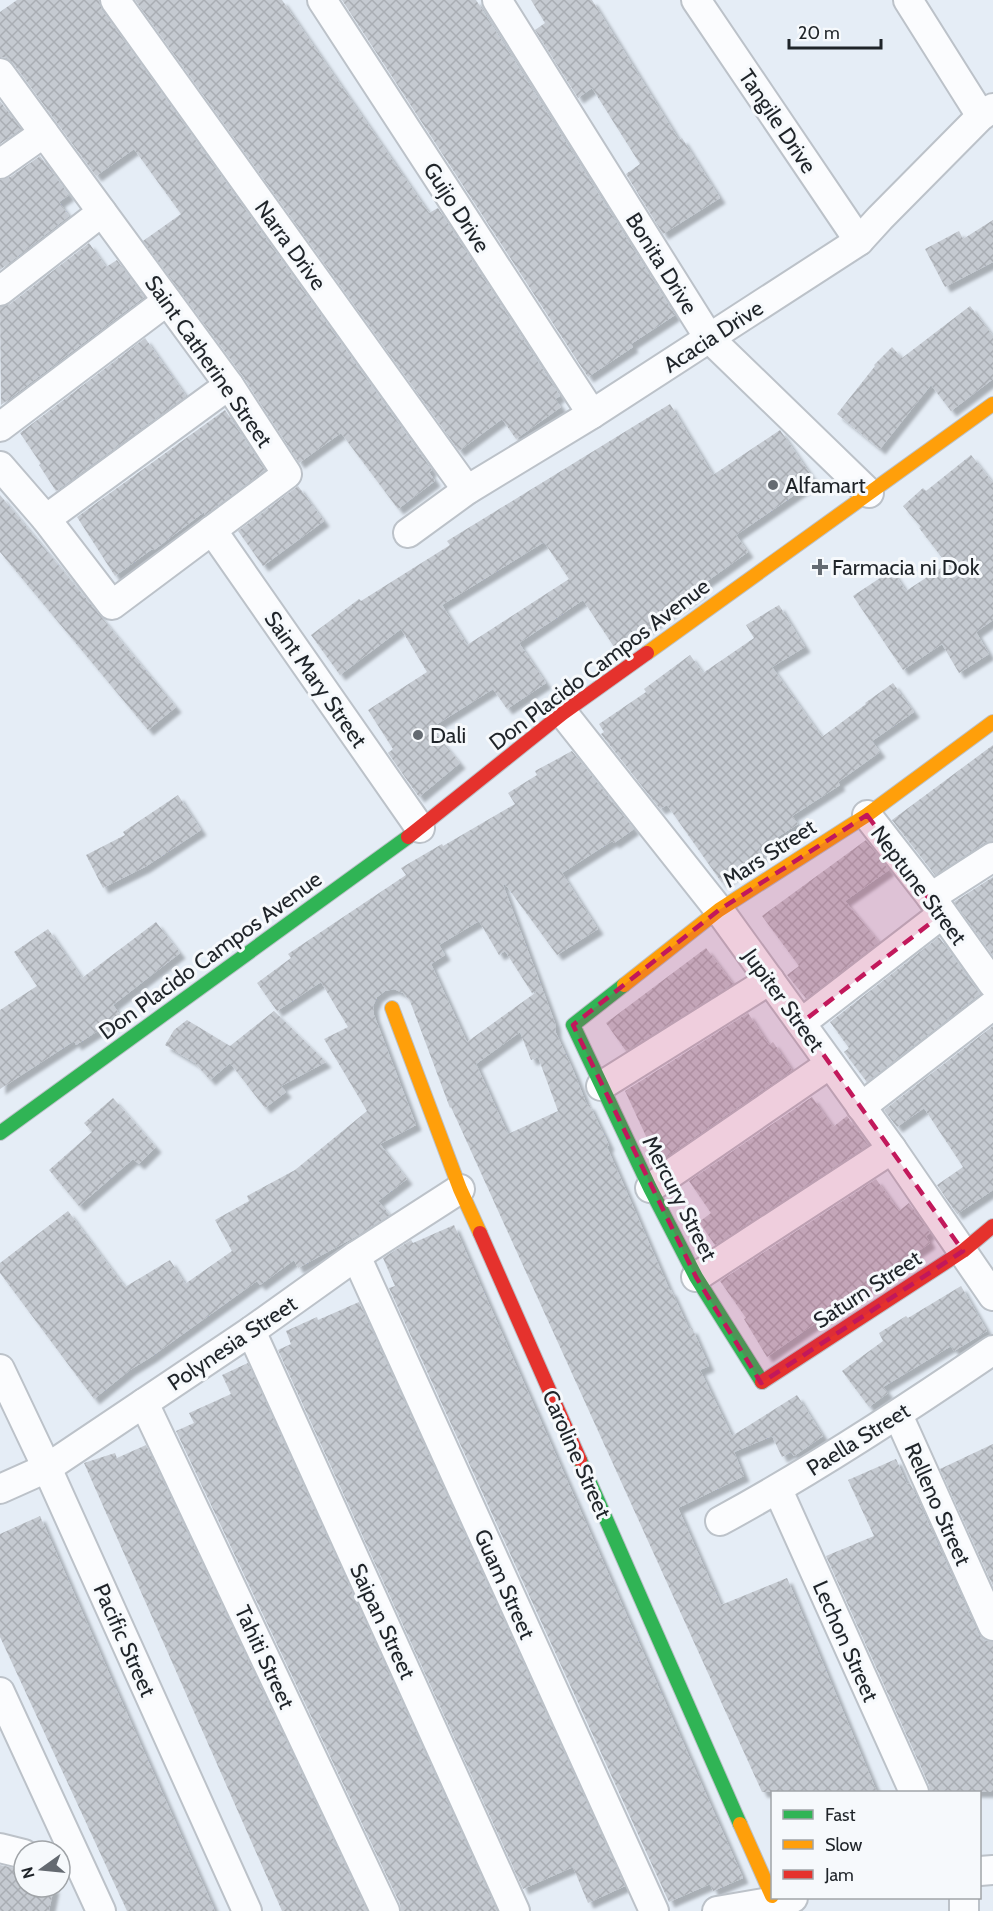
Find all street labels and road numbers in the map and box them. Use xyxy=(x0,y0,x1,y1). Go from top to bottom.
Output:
street label: Tangile Drive xyxy=(733,64,822,179)
street label: Guijo Drive xyxy=(418,157,496,257)
street label: Narra Drive xyxy=(249,195,332,295)
street label: Bonita Drive xyxy=(620,208,703,319)
street label: Saint Catherine Street xyxy=(139,270,278,453)
street label: Acacia Drive xyxy=(658,294,768,379)
street label: Don Placido Campos Avenue xyxy=(484,573,715,756)
street label: Saint Mary Street xyxy=(259,606,373,753)
street label: Mars Street xyxy=(718,813,821,894)
street label: Neptune Street xyxy=(865,820,973,951)
street label: Don Placido Campos Avenue xyxy=(94,865,327,1045)
street label: Jupiter Street xyxy=(737,943,830,1058)
street label: Mercury Street xyxy=(637,1131,723,1266)
street label: Saturn Street xyxy=(808,1244,927,1334)
street label: Polynesia Street xyxy=(163,1290,302,1397)
street label: Caroline Street xyxy=(536,1386,617,1523)
street label: Paella Street xyxy=(802,1397,915,1482)
street label: Relleno Street xyxy=(898,1439,977,1570)
street label: Guam Street xyxy=(468,1525,541,1644)
street label: Saipan Street xyxy=(344,1559,421,1684)
street label: Lechon Street xyxy=(807,1576,885,1707)
street label: Pacific Street xyxy=(88,1579,162,1701)
street label: Tahiti Street xyxy=(229,1601,301,1714)

